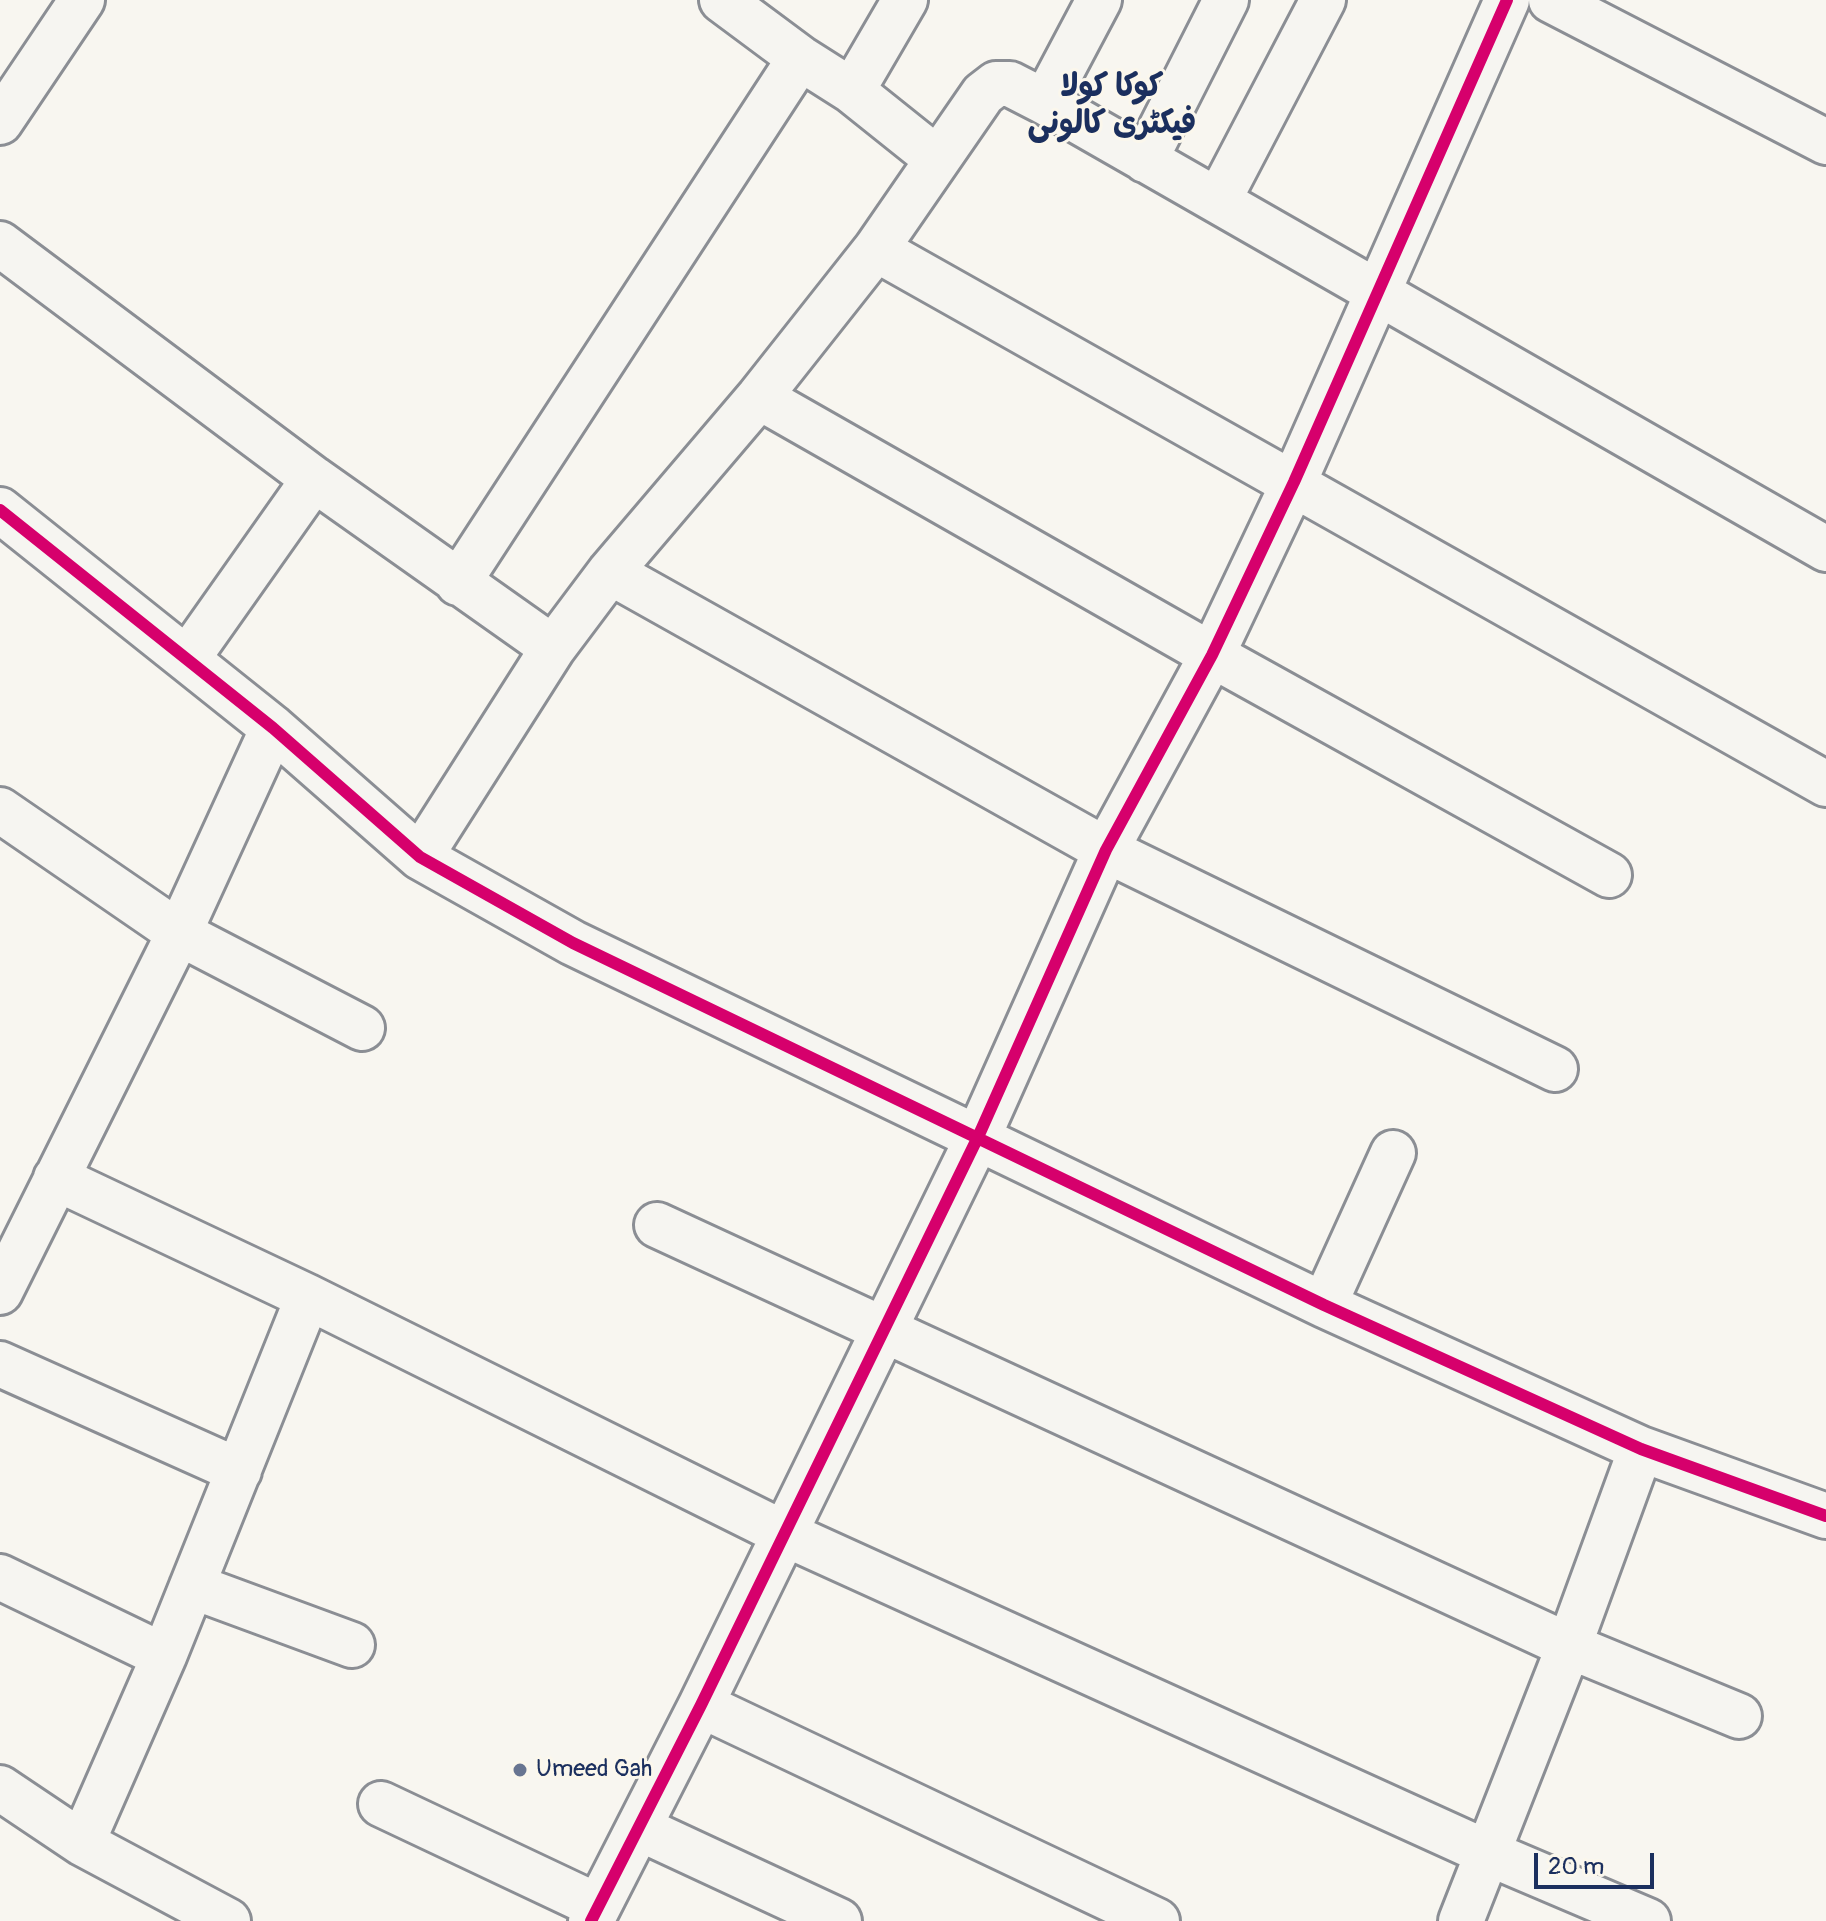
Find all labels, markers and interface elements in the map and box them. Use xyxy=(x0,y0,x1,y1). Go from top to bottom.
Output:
district label: کوکا کولا فیکٹری کالونی xyxy=(1028,69,1196,144)
place label: Umeed Gah xyxy=(536,1756,652,1784)
marker: Umeed Gah xyxy=(511,1761,529,1779)
scale bar xyxy=(1538,1837,1658,1887)
text: 20 m xyxy=(1548,1852,1604,1881)

